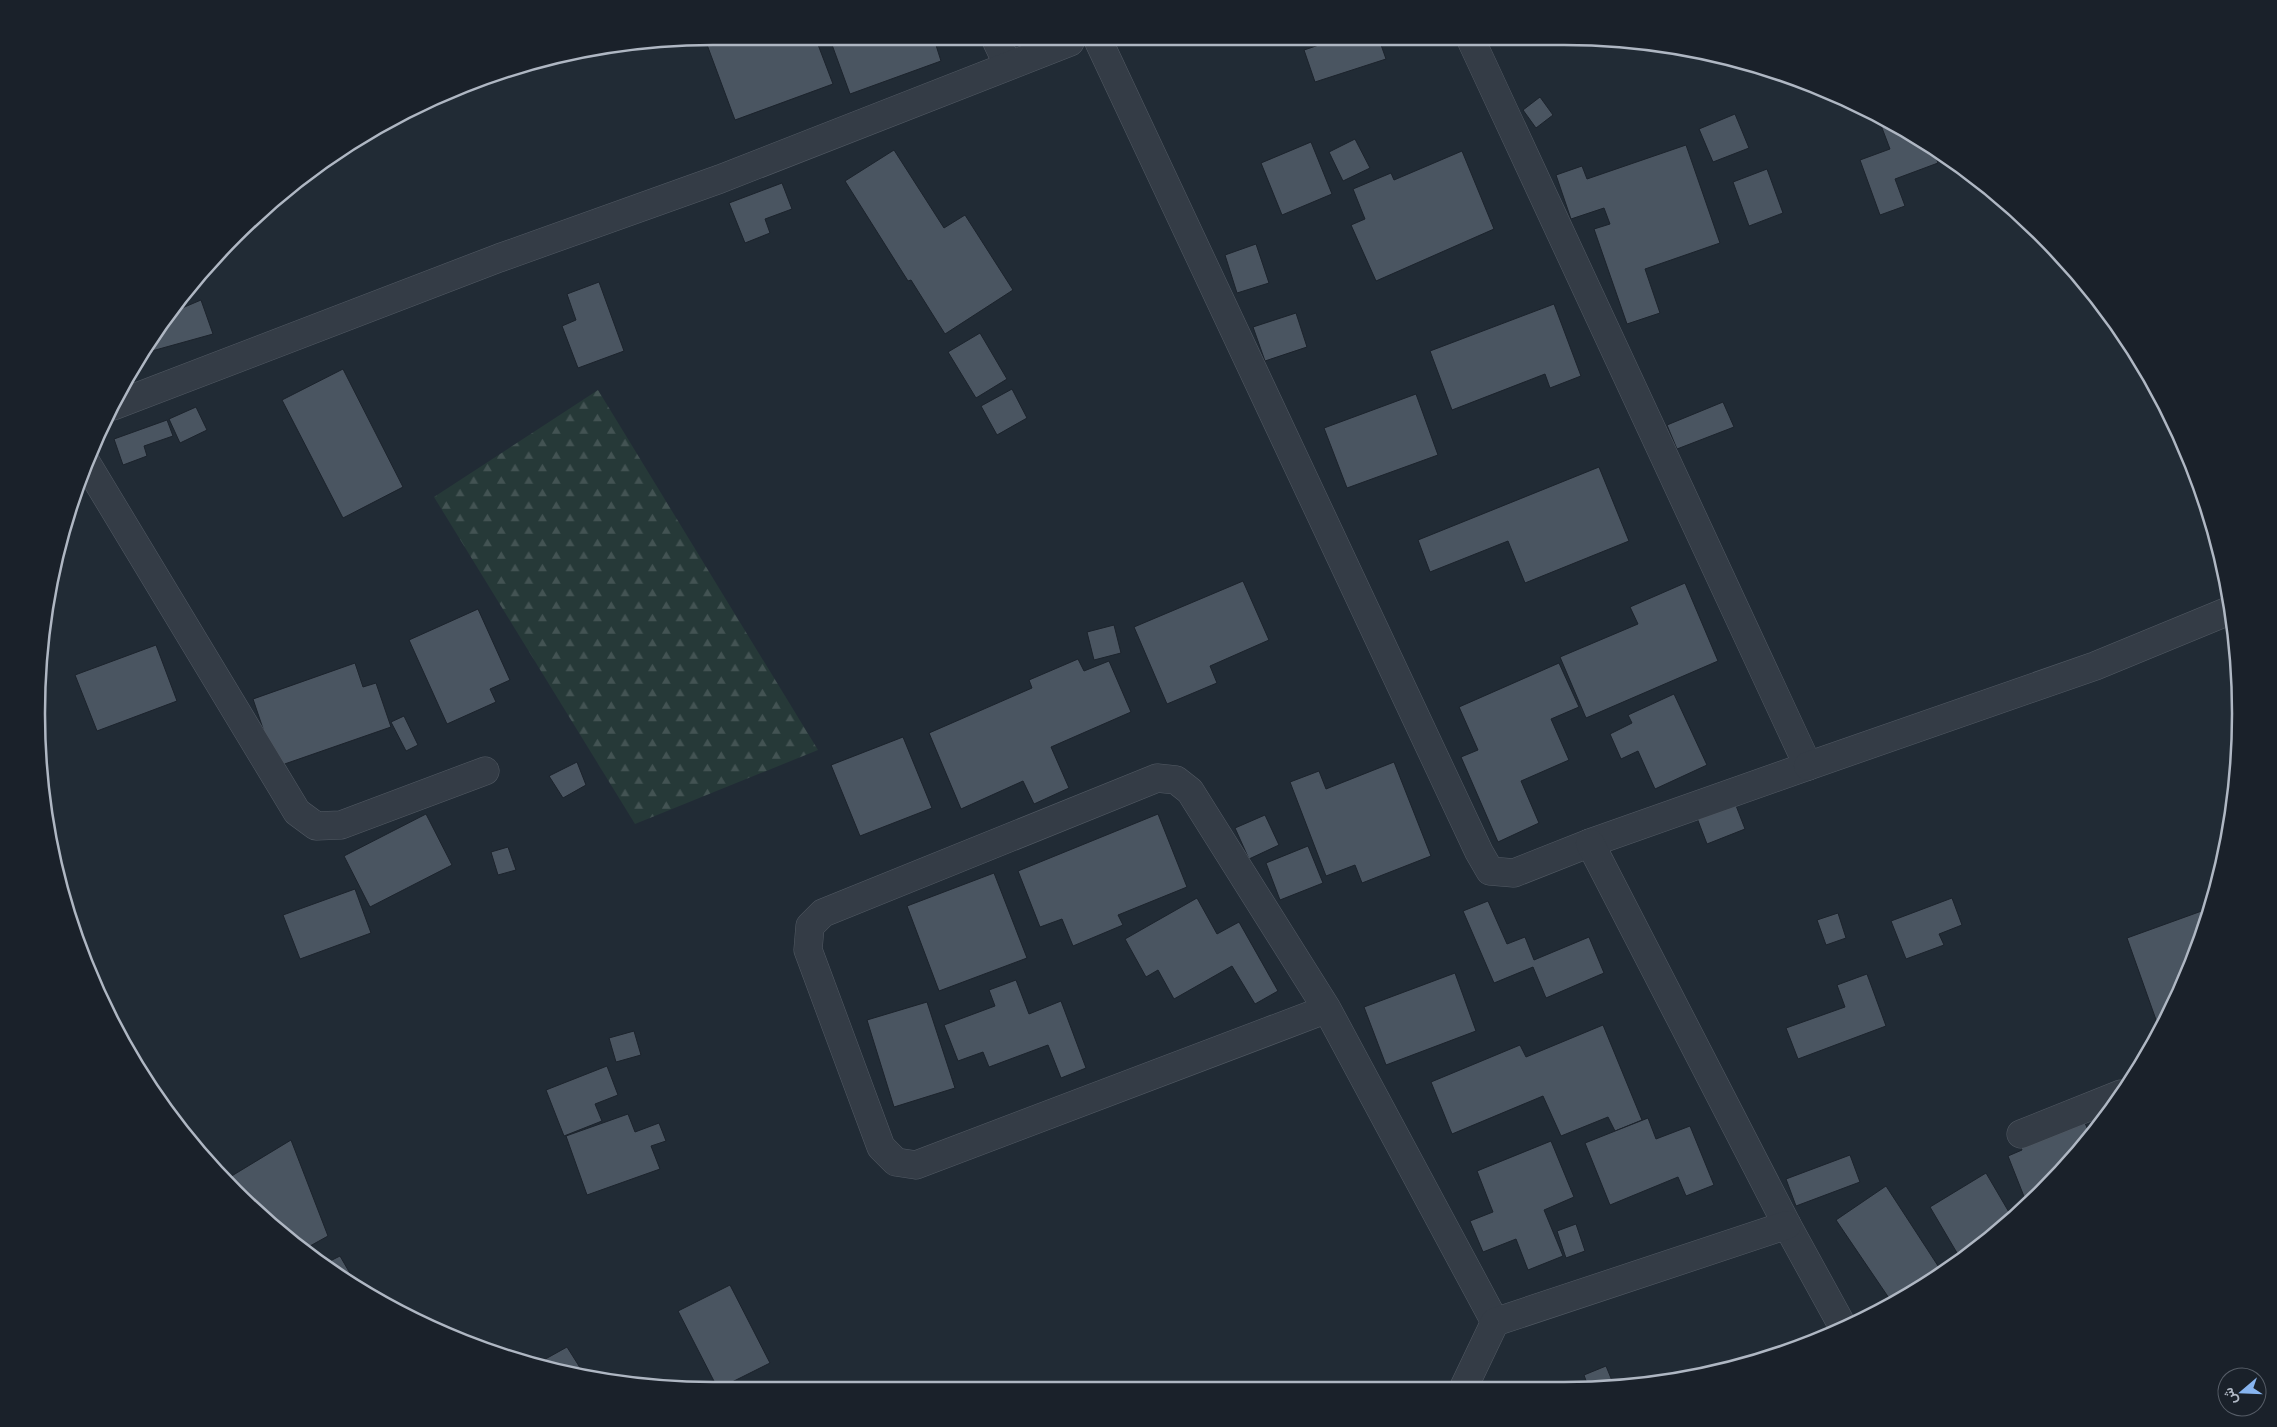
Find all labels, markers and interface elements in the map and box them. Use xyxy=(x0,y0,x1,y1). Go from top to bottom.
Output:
north arrow xyxy=(2217,1367,2267,1417)
text: ش xyxy=(2218,1385,2241,1407)

